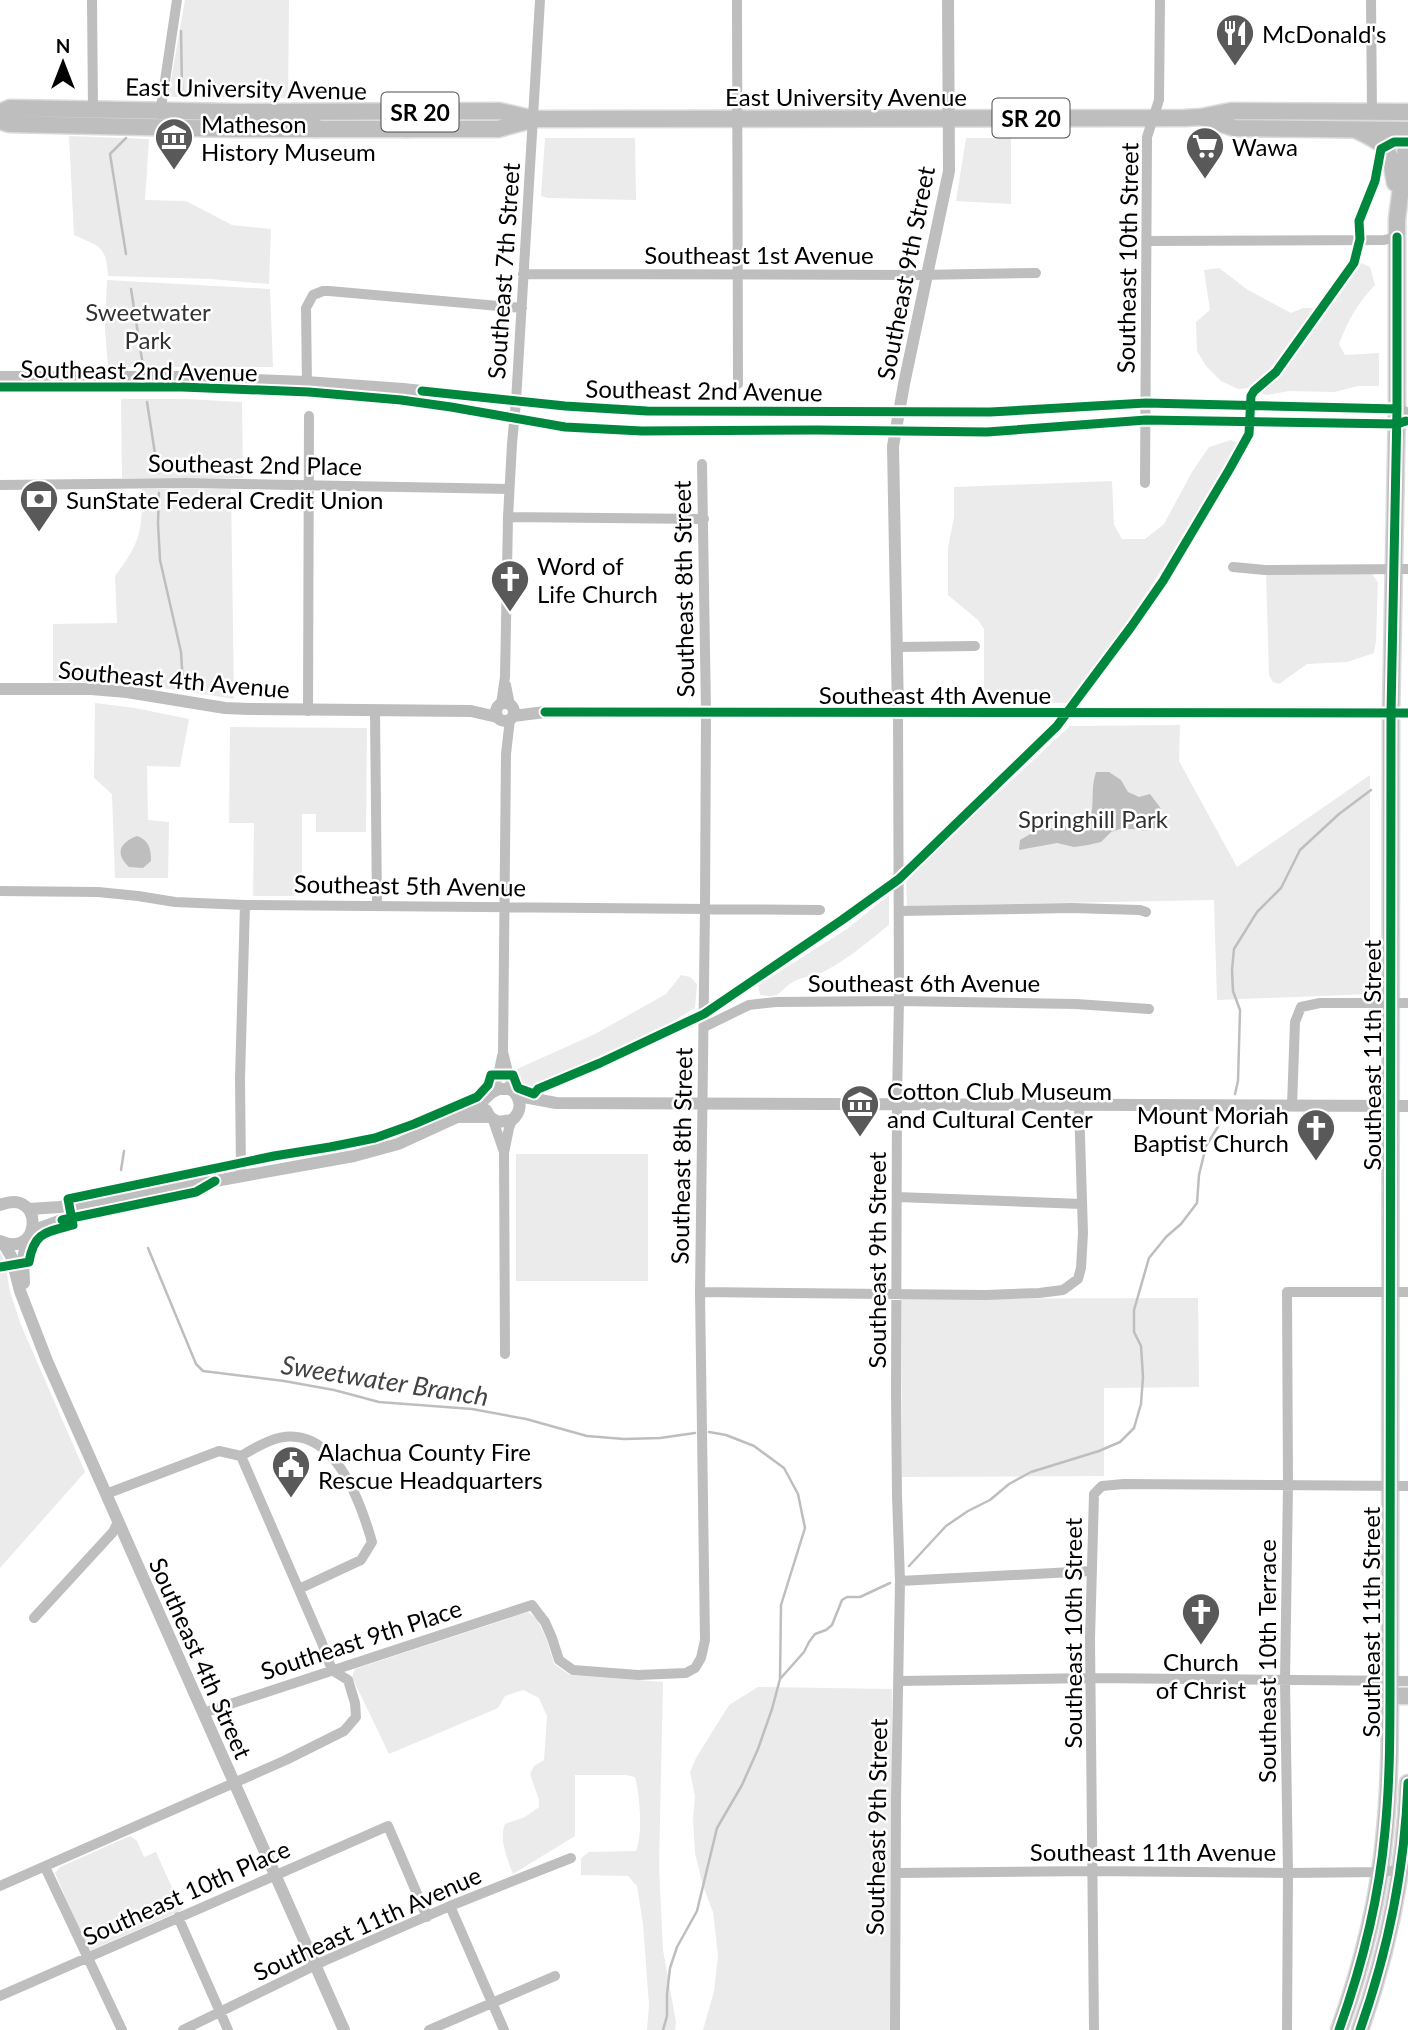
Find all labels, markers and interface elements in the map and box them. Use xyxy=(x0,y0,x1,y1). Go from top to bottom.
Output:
restaurant icon: McDonald's xyxy=(1214,12,1256,67)
place label: McDonald's xyxy=(1262,19,1386,48)
north arrow xyxy=(28,28,98,98)
text: N xyxy=(56,34,70,57)
street label: East University Avenue xyxy=(125,71,367,105)
street label: East University Avenue xyxy=(725,82,967,111)
road number: SR 20 xyxy=(382,92,458,132)
road number: SR 20 xyxy=(992,99,1070,138)
place label: Matheson History Museum xyxy=(201,109,376,166)
museum icon: Matheson History Museum xyxy=(153,116,195,171)
supermarket icon: Wawa xyxy=(1184,125,1226,180)
place label: Wawa xyxy=(1232,132,1298,161)
street label: Southeast 10th Street xyxy=(1110,142,1144,374)
street label: Southeast 7th Street xyxy=(481,161,525,380)
street label: Southeast 9th Street xyxy=(870,163,940,382)
street label: Southeast 1st Avenue xyxy=(644,240,874,269)
park label: Sweetwater Park xyxy=(85,297,211,354)
street label: Southeast 2nd Avenue xyxy=(20,353,258,387)
street label: Southeast 2nd Avenue xyxy=(585,373,823,407)
street label: Southeast 2nd Place xyxy=(148,448,362,480)
bank icon: SunState Federal Credit Union xyxy=(18,478,60,533)
street label: Southeast 8th Street xyxy=(667,480,699,698)
place label: SunState Federal Credit Union xyxy=(66,485,383,514)
place label: Word of Life Church xyxy=(537,551,658,608)
church icon: Word of Life Church xyxy=(489,558,531,613)
street label: Southeast 4th Avenue xyxy=(57,654,291,704)
street label: Southeast 4th Avenue xyxy=(819,680,1051,709)
park label: Springhill Park xyxy=(1018,804,1169,833)
street label: Southeast 5th Avenue xyxy=(294,868,526,902)
street label: Southeast 11th Street xyxy=(1357,939,1386,1170)
street label: Southeast 6th Avenue xyxy=(808,968,1040,997)
street label: Southeast 8th Street xyxy=(665,1047,697,1265)
place label: Cotton Club Museum and Cultural Center xyxy=(887,1076,1112,1133)
museum icon: Cotton Club Museum and Cultural Center xyxy=(839,1083,881,1138)
place label: Mount Moriah Baptist Church xyxy=(1133,1100,1289,1157)
church icon: Mount Moriah Baptist Church xyxy=(1295,1107,1337,1162)
street label: Southeast 9th Street xyxy=(862,1151,891,1368)
water label: Sweetwater Branch xyxy=(279,1348,491,1412)
place label: Alachua County Fire Rescue Headquarters xyxy=(318,1437,543,1494)
public building icon: Alachua County Fire Rescue Headquarters xyxy=(270,1444,312,1499)
street label: Southeast 11th Street xyxy=(1356,1506,1385,1737)
street label: Southeast 10th Street xyxy=(1058,1517,1087,1748)
street label: Southeast 10th Terrace xyxy=(1252,1539,1281,1783)
street label: Southeast 4th Street xyxy=(144,1553,259,1763)
church icon: Church of Christ xyxy=(1180,1591,1222,1646)
street label: Southeast 9th Place xyxy=(257,1593,465,1685)
place label: Church of Christ xyxy=(1156,1647,1247,1704)
street label: Southeast 9th Street xyxy=(860,1718,892,1936)
street label: Southeast 10th Place xyxy=(78,1833,294,1951)
street label: Southeast 11th Avenue xyxy=(1030,1837,1276,1866)
street label: Southeast 11th Avenue xyxy=(249,1860,485,1986)

